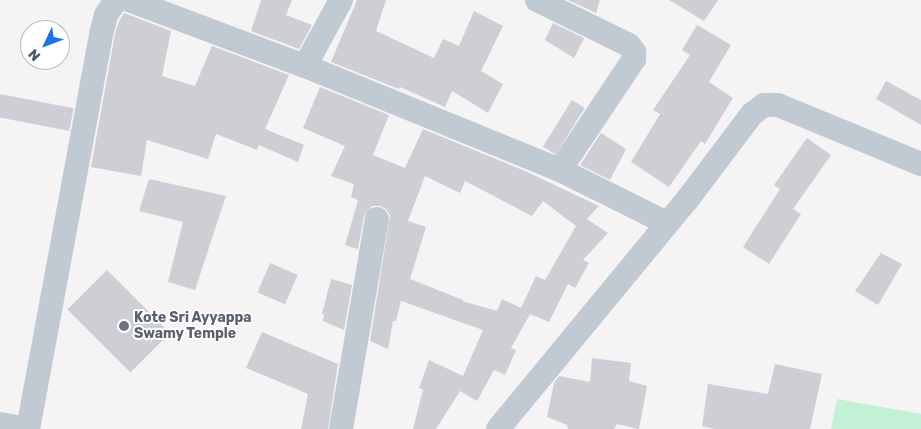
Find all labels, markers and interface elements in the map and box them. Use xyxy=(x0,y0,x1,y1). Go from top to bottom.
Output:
north arrow xyxy=(20,20,70,70)
text: N xyxy=(25,45,44,64)
place label: Kote Sri Ayyappa Swamy Temple xyxy=(134,310,252,342)
marker: Kote Sri Ayyappa Swamy Temple xyxy=(118,320,130,332)

